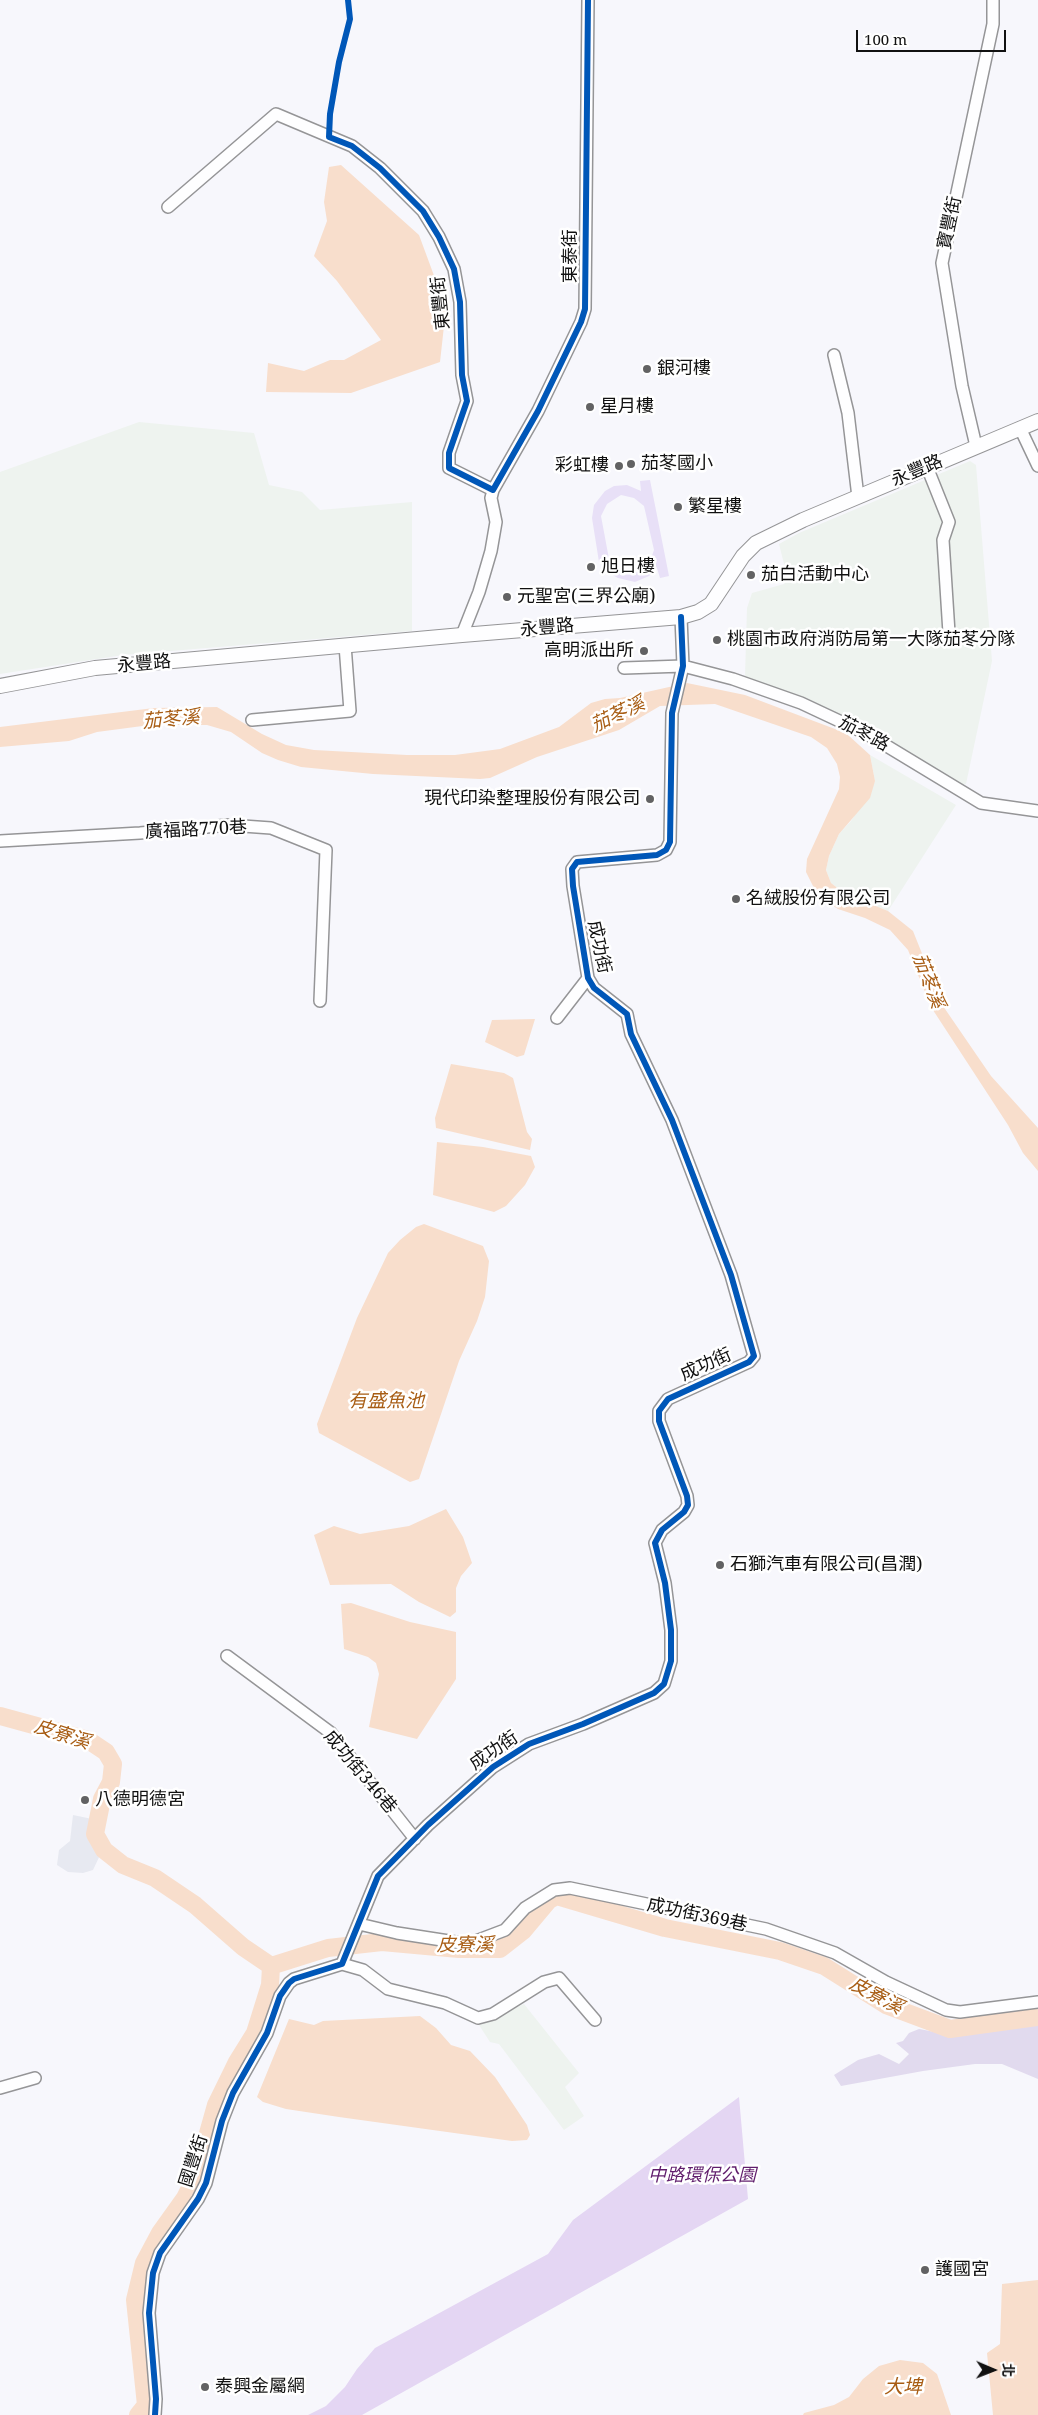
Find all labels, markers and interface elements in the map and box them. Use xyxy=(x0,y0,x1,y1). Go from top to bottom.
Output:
scale bar xyxy=(858,20,1008,52)
text: 100 m xyxy=(864,29,907,49)
street label: 寶豐街 xyxy=(934,194,966,252)
street label: 東泰街 xyxy=(560,229,582,283)
street label: 東豐街 xyxy=(427,275,455,331)
place label: 銀河樓 xyxy=(657,358,711,380)
marker: 銀河樓 xyxy=(641,363,653,375)
place label: 星月樓 xyxy=(600,396,654,418)
marker: 星月樓 xyxy=(584,401,596,413)
street label: 永豐路 xyxy=(888,451,946,491)
place label: 茄苳國小 xyxy=(641,453,713,475)
place label: 彩虹樓 xyxy=(555,455,609,477)
marker: 茄苳國小 xyxy=(625,458,637,470)
marker: 彩虹樓 xyxy=(613,460,625,472)
place label: 繁星樓 xyxy=(688,496,742,518)
marker: 繁星樓 xyxy=(672,501,684,513)
place label: 旭日樓 xyxy=(601,556,655,578)
marker: 旭日樓 xyxy=(585,561,597,573)
place label: 茄白活動中心 xyxy=(761,564,869,586)
marker: 茄白活動中心 xyxy=(745,569,757,581)
place label: 元聖宮(三界公廟) xyxy=(517,586,655,608)
marker: 元聖宮(三界公廟) xyxy=(501,591,513,603)
street label: 永豐路 xyxy=(519,615,575,641)
place label: 桃園市政府消防局第一大隊茄苳分隊 xyxy=(727,629,1015,651)
marker: 桃園市政府消防局第一大隊茄苳分隊 xyxy=(711,634,723,646)
place label: 高明派出所 xyxy=(544,640,634,662)
marker: 高明派出所 xyxy=(638,645,650,657)
street label: 永豐路 xyxy=(116,651,172,677)
water label: 茄苳溪 xyxy=(587,692,649,738)
water label: 茄苳溪 xyxy=(142,706,200,734)
street label: 茄苳路 xyxy=(835,712,893,756)
place label: 現代印染整理股份有限公司 xyxy=(424,788,640,810)
marker: 現代印染整理股份有限公司 xyxy=(644,793,656,805)
street label: 廣福路770巷 xyxy=(144,817,248,843)
place label: 名絨股份有限公司 xyxy=(746,888,890,910)
marker: 名絨股份有限公司 xyxy=(730,893,742,905)
street label: 成功街 xyxy=(583,918,615,976)
water label: 茄苳溪 xyxy=(907,950,949,1012)
street label: 成功街 xyxy=(677,1344,735,1386)
water label: 有盛魚池 xyxy=(348,1391,424,1413)
place label: 石獅汽車有限公司(昌潤) xyxy=(730,1554,922,1576)
marker: 石獅汽車有限公司(昌潤) xyxy=(714,1559,726,1571)
water label: 皮寮溪 xyxy=(31,1715,93,1755)
street label: 成功街346巷 xyxy=(319,1726,401,1818)
street label: 成功街 xyxy=(466,1727,522,1775)
place label: 八德明德宮 xyxy=(95,1789,185,1811)
marker: 八德明德宮 xyxy=(79,1794,91,1806)
street label: 成功街369巷 xyxy=(645,1894,749,1936)
water label: 皮寮溪 xyxy=(437,1935,493,1957)
water label: 皮寮溪 xyxy=(845,1973,907,2019)
street label: 國豐街 xyxy=(175,2132,213,2190)
park label: 中路環保公園 xyxy=(648,2165,756,2187)
place label: 護國宮 xyxy=(935,2259,989,2281)
marker: 護國宮 xyxy=(919,2264,931,2276)
north arrow xyxy=(968,2345,1018,2395)
text: 北 xyxy=(999,2363,1018,2377)
place label: 泰興金屬網 xyxy=(215,2376,305,2398)
water label: 大埤 xyxy=(884,2377,922,2399)
marker: 泰興金屬網 xyxy=(199,2381,211,2393)

